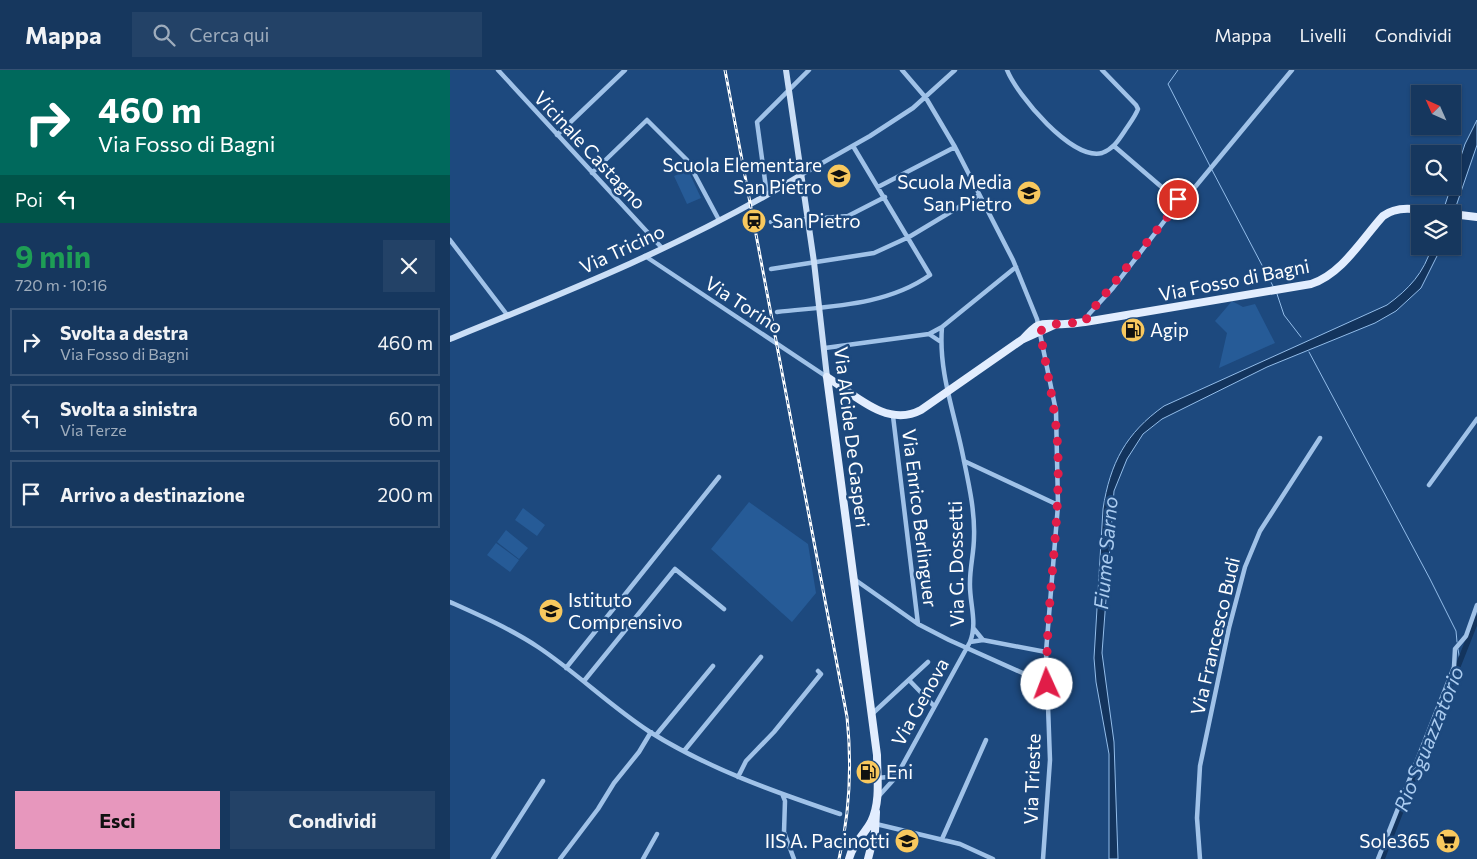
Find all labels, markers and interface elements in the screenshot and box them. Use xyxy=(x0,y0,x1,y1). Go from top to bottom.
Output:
search box xyxy=(132,12,482,57)
text: Mappa xyxy=(25,20,102,49)
icon: search xyxy=(150,21,178,49)
text: Cerca qui xyxy=(190,23,269,46)
text: Mappa xyxy=(1214,24,1272,46)
text: Livelli xyxy=(1300,24,1347,46)
text: Condividi xyxy=(1375,24,1452,46)
north arrow xyxy=(1411,85,1461,135)
map controls xyxy=(1411,85,1461,255)
street label: Vicinale Castagno xyxy=(530,86,651,214)
text: 460 m xyxy=(98,87,202,130)
icon: right xyxy=(15,90,80,155)
text: Via Fosso di Bagni xyxy=(98,130,275,157)
button: search xyxy=(1411,145,1461,195)
place label: Scuola Elementare San Pietro xyxy=(662,153,822,198)
school or university icon: Scuola Elementare San Pietro xyxy=(826,163,852,189)
place label: Scuola Media San Pietro xyxy=(897,170,1012,215)
pin xyxy=(1157,178,1199,220)
school or university icon: Scuola Media San Pietro xyxy=(1016,180,1042,206)
icon: left xyxy=(53,185,81,213)
icon: arrive xyxy=(1164,185,1192,213)
text: Poi xyxy=(15,188,43,211)
button: layers xyxy=(1411,205,1461,255)
station icon: San Pietro xyxy=(741,208,767,234)
place label: San Pietro xyxy=(772,209,861,232)
street label: Via Tricino xyxy=(576,219,668,278)
text: 9 min xyxy=(15,237,91,274)
button: close xyxy=(383,240,435,292)
street label: Via Fosso di Bagni xyxy=(1157,254,1311,305)
street label: Via Torino xyxy=(701,271,788,338)
text: 720 m · 10:16 xyxy=(15,275,107,294)
fuel station icon: Agip xyxy=(1120,317,1146,343)
place label: Agip xyxy=(1150,318,1189,341)
text: Svolta a destra xyxy=(60,321,188,344)
icon: right xyxy=(17,328,45,356)
text: 460 m xyxy=(377,331,433,354)
text: Via Fosso di Bagni xyxy=(60,344,189,363)
street label: Via Alcide De Gasperi xyxy=(830,345,875,529)
text: Svolta a sinistra xyxy=(60,397,198,420)
icon: left xyxy=(17,404,45,432)
text: 60 m xyxy=(389,407,433,430)
text: Via Terze xyxy=(60,420,127,439)
street label: Via Enrico Berlinguer xyxy=(898,427,943,609)
icon: arrive xyxy=(17,480,45,508)
text: Arrivo a destinazione xyxy=(60,483,245,506)
text: 200 m xyxy=(378,483,433,506)
water label: Fiume Sarno xyxy=(1088,495,1122,610)
street label: Via G. Dossetti xyxy=(943,501,968,627)
street label: Via Francesco Budi xyxy=(1185,555,1244,717)
place label: Istituto Comprensivo xyxy=(568,588,683,633)
school or university icon: Istituto Comprensivo xyxy=(538,598,564,624)
street label: Via Genova xyxy=(886,654,953,750)
position arrow xyxy=(1020,657,1072,709)
water label: Rio Sguazzatorio xyxy=(1388,663,1468,814)
street label: Via Trieste xyxy=(1018,733,1045,825)
fuel station icon: Eni xyxy=(855,759,881,785)
place label: Eni xyxy=(886,760,913,783)
button: Esci xyxy=(15,791,220,849)
button: Condividi xyxy=(230,791,435,849)
school or university icon: IIS A. Pacinotti xyxy=(894,828,920,854)
supermarket icon: Sole365 xyxy=(1435,828,1461,854)
place label: IIS A. Pacinotti xyxy=(765,829,890,852)
place label: Sole365 xyxy=(1359,829,1430,852)

